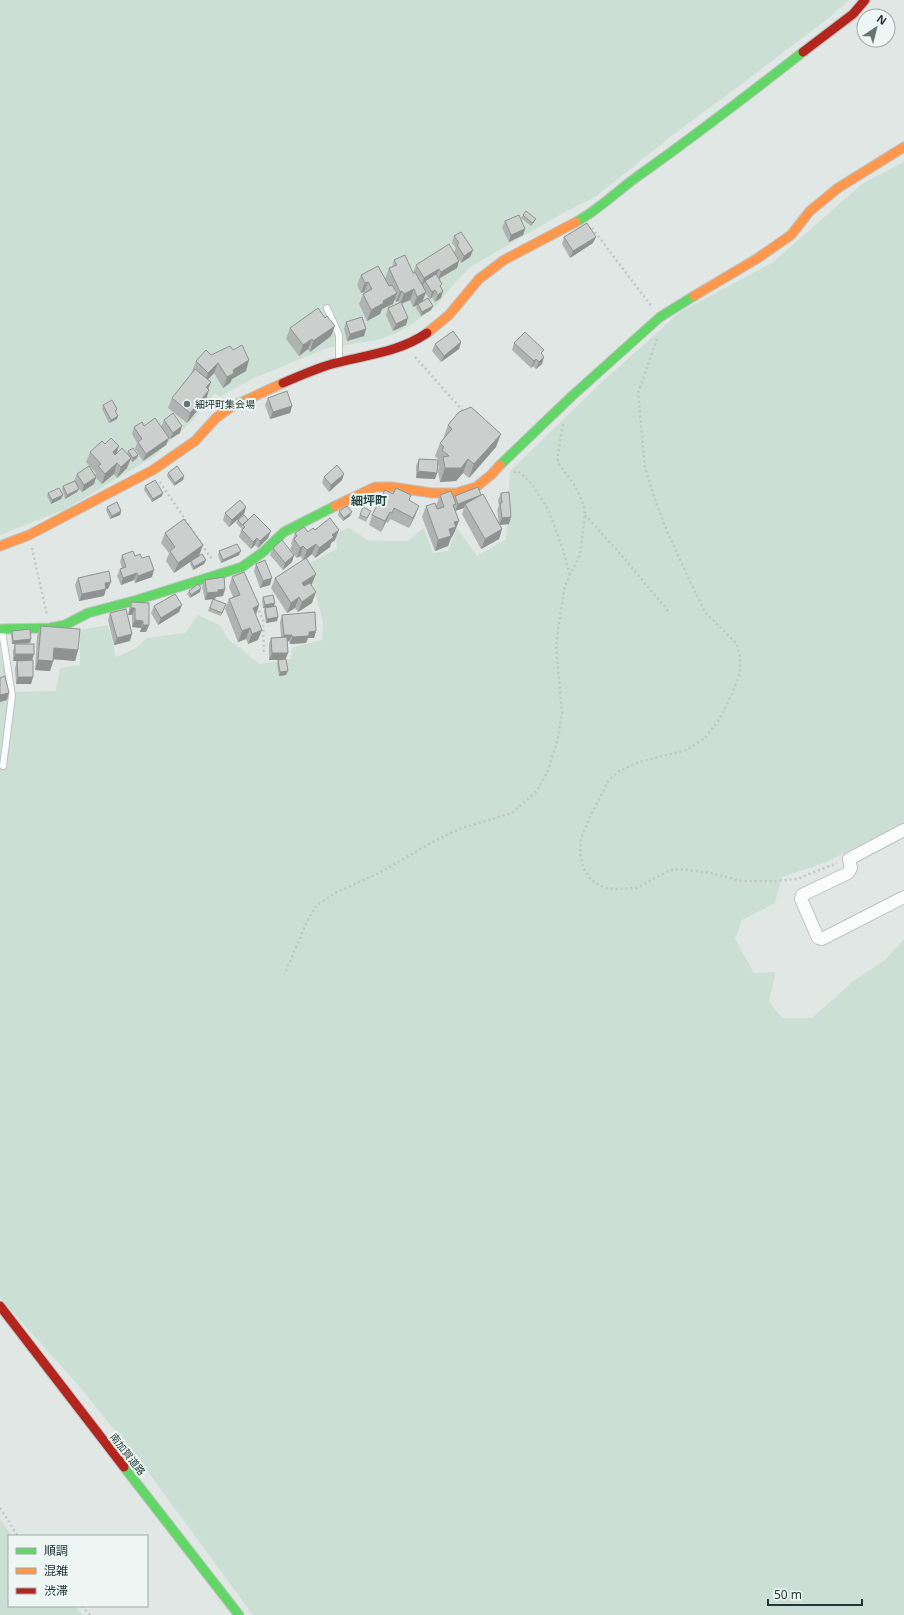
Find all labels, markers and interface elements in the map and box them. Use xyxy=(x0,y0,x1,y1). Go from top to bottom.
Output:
north arrow xyxy=(856,8,896,48)
text: N xyxy=(874,11,890,28)
place label: 細坪町集会場 xyxy=(195,397,255,411)
marker: 細坪町集会場 xyxy=(182,399,192,409)
district label: 細坪町 xyxy=(351,492,387,509)
street label: 南加賀道路 xyxy=(107,1430,149,1478)
legend xyxy=(8,1535,148,1607)
text: 順調 xyxy=(44,1542,68,1559)
text: 混雑 xyxy=(44,1562,68,1579)
scale bar xyxy=(768,1581,862,1607)
text: 渋滞 xyxy=(44,1582,68,1599)
text: 50 m xyxy=(774,1586,802,1603)

